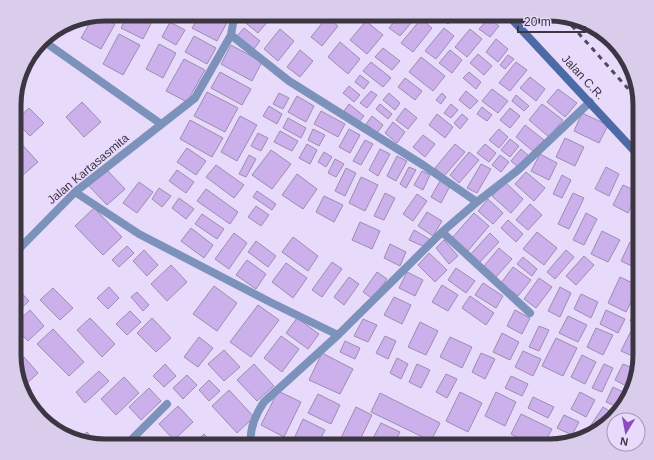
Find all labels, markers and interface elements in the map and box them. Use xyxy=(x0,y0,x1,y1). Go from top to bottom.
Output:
scale bar xyxy=(518,8,585,34)
text: 20 m xyxy=(524,15,551,29)
street label: Jalan C.R. xyxy=(559,52,607,102)
street label: Jalan Kartasasmita xyxy=(44,131,132,207)
north arrow xyxy=(606,412,646,452)
text: N xyxy=(619,435,629,448)

